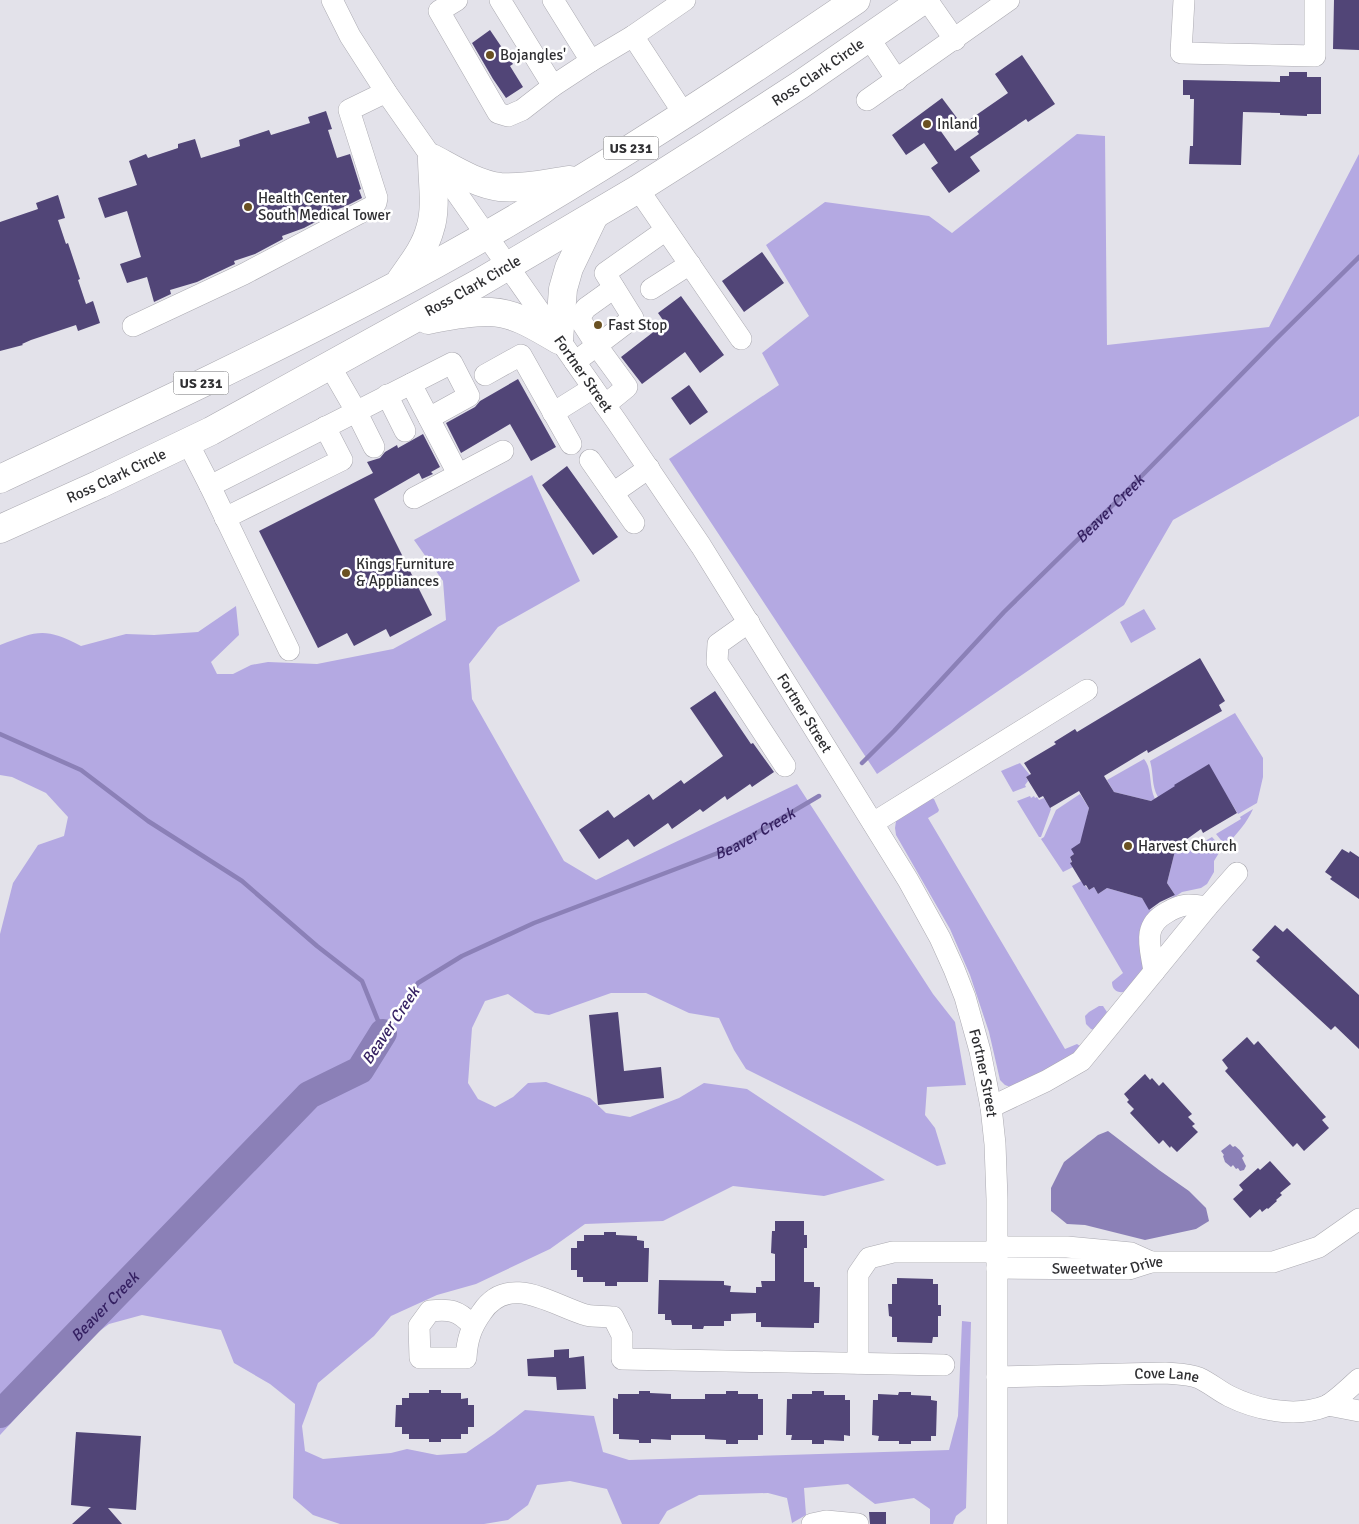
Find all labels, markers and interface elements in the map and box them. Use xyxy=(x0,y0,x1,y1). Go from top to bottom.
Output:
street label: Ross Clark Circle xyxy=(768,34,868,110)
place label: Bojangles' xyxy=(500,46,566,64)
marker: Bojangles' xyxy=(484,49,496,61)
place label: Inland xyxy=(937,115,978,133)
marker: Inland xyxy=(921,118,933,130)
road number: US 231 xyxy=(604,136,658,160)
place label: Health Center South Medical Tower xyxy=(258,189,391,224)
marker: Health Center South Medical Tower xyxy=(242,201,254,213)
street label: Ross Clark Circle xyxy=(422,251,524,320)
place label: Fast Stop xyxy=(608,316,667,334)
marker: Fast Stop xyxy=(592,319,604,331)
street label: Fortner Street xyxy=(550,332,617,416)
road number: US 231 xyxy=(174,372,228,394)
street label: Ross Clark Circle xyxy=(64,445,169,507)
water label: Beaver Creek xyxy=(1071,469,1150,548)
place label: Kings Furniture & Appliances xyxy=(356,555,455,590)
marker: Kings Furniture & Appliances xyxy=(340,567,352,579)
street label: Fortner Street xyxy=(773,670,836,756)
water label: Beaver Creek xyxy=(712,803,800,864)
place label: Harvest Church xyxy=(1138,837,1237,855)
marker: Harvest Church xyxy=(1122,840,1134,852)
water label: Beaver Creek xyxy=(358,981,425,1068)
street label: Fortner Street xyxy=(965,1027,1001,1118)
street label: Sweetwater Drive xyxy=(1052,1253,1163,1278)
water label: Beaver Creek xyxy=(67,1266,145,1346)
street label: Cove Lane xyxy=(1134,1364,1202,1386)

